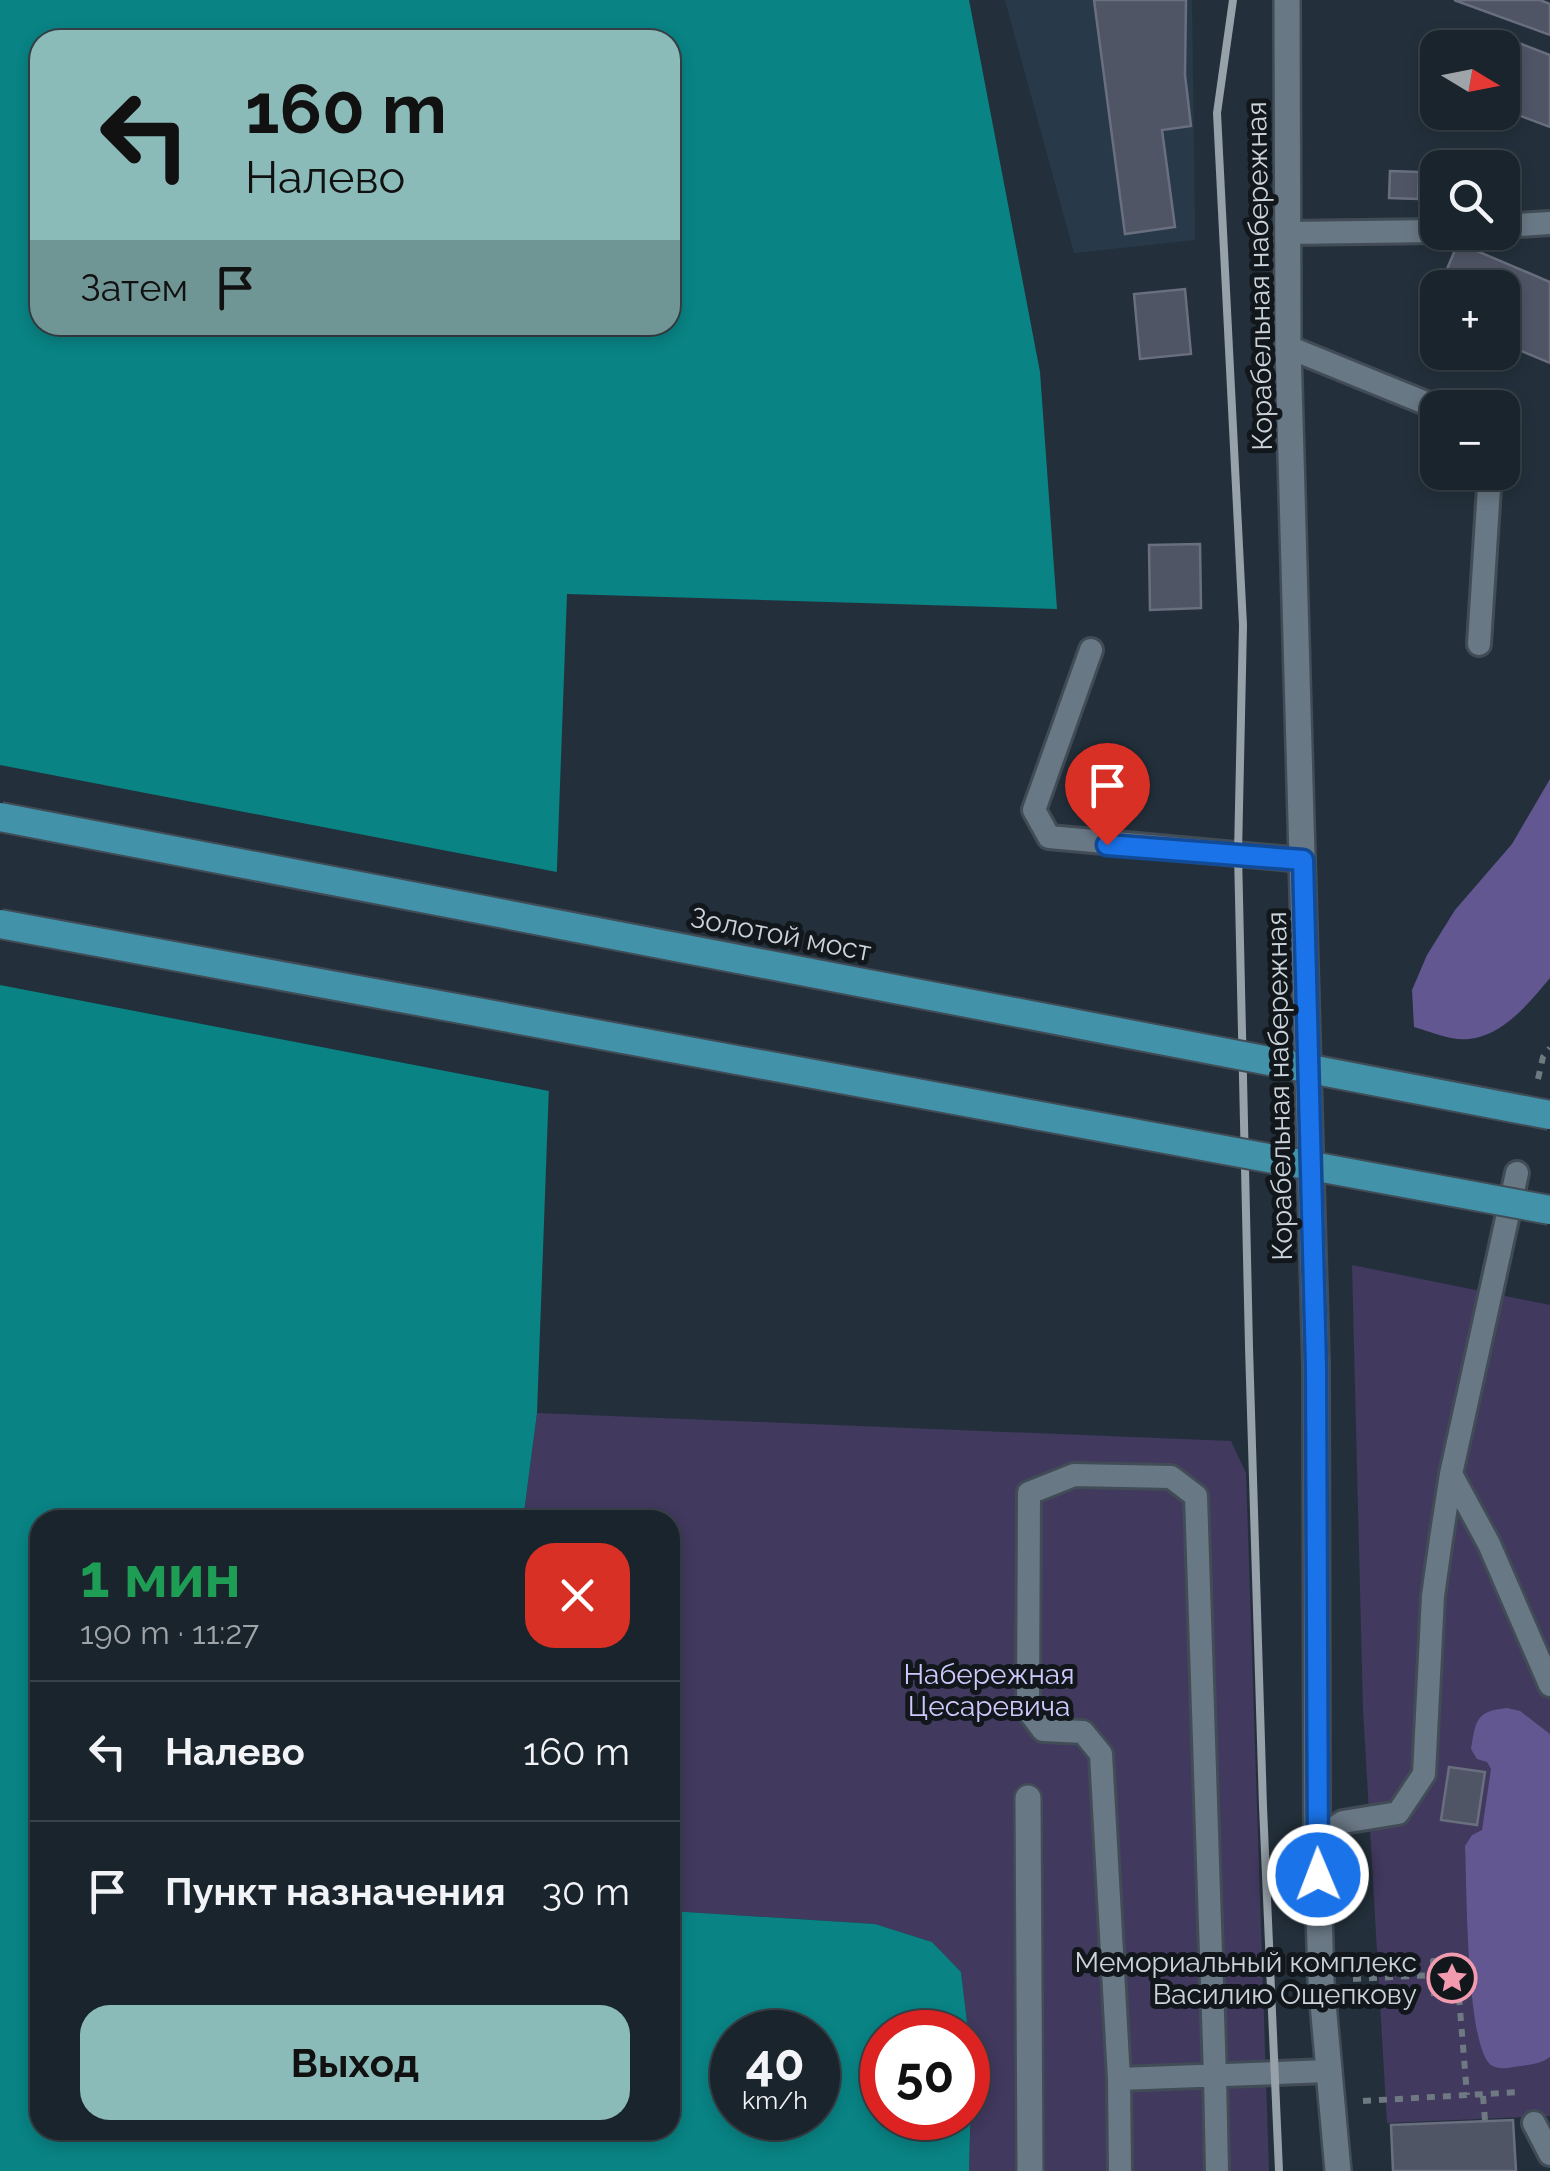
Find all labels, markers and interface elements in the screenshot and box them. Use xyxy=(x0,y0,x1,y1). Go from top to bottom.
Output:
north arrow xyxy=(1420,30,1520,130)
map controls xyxy=(1420,30,1520,490)
text: 160 m xyxy=(245,67,447,149)
icon: left xyxy=(80,70,210,200)
street label: Корабельная набережная xyxy=(1240,101,1279,451)
button: search xyxy=(1420,150,1520,250)
text: Налево xyxy=(245,151,405,204)
icon: arrive xyxy=(208,260,263,315)
text: Затем xyxy=(80,265,188,310)
button: + xyxy=(1420,270,1520,370)
button: − xyxy=(1420,390,1520,490)
pin xyxy=(1065,743,1150,846)
icon: arrive xyxy=(1080,758,1135,813)
street label: Золотой мост xyxy=(688,901,874,968)
street label: Корабельная набережная xyxy=(1260,911,1299,1261)
text: 1 мин xyxy=(80,1541,241,1611)
button: close xyxy=(525,1543,630,1648)
text: 190 m · 11:27 xyxy=(80,1614,259,1651)
park label: Набережная Цесаревича xyxy=(903,1658,1075,1723)
icon: left xyxy=(80,1724,135,1779)
text: Налево xyxy=(165,1729,305,1774)
text: 160 m xyxy=(523,1729,630,1774)
position arrow xyxy=(1266,1823,1370,1927)
icon: arrive xyxy=(80,1864,135,1919)
text: Пункт назначения xyxy=(165,1869,506,1914)
text: 30 m xyxy=(542,1869,630,1914)
place label: Мемориальный комплекс Василию Ощепкову xyxy=(1075,1946,1417,2011)
place icon: Мемориальный комплекс Василию Ощепкову xyxy=(1426,1952,1478,2004)
button: Выход xyxy=(80,2005,630,2120)
speed limit sign: 50 xyxy=(860,2010,990,2140)
text: 40 xyxy=(745,2033,805,2092)
text: km/h xyxy=(742,2085,808,2115)

